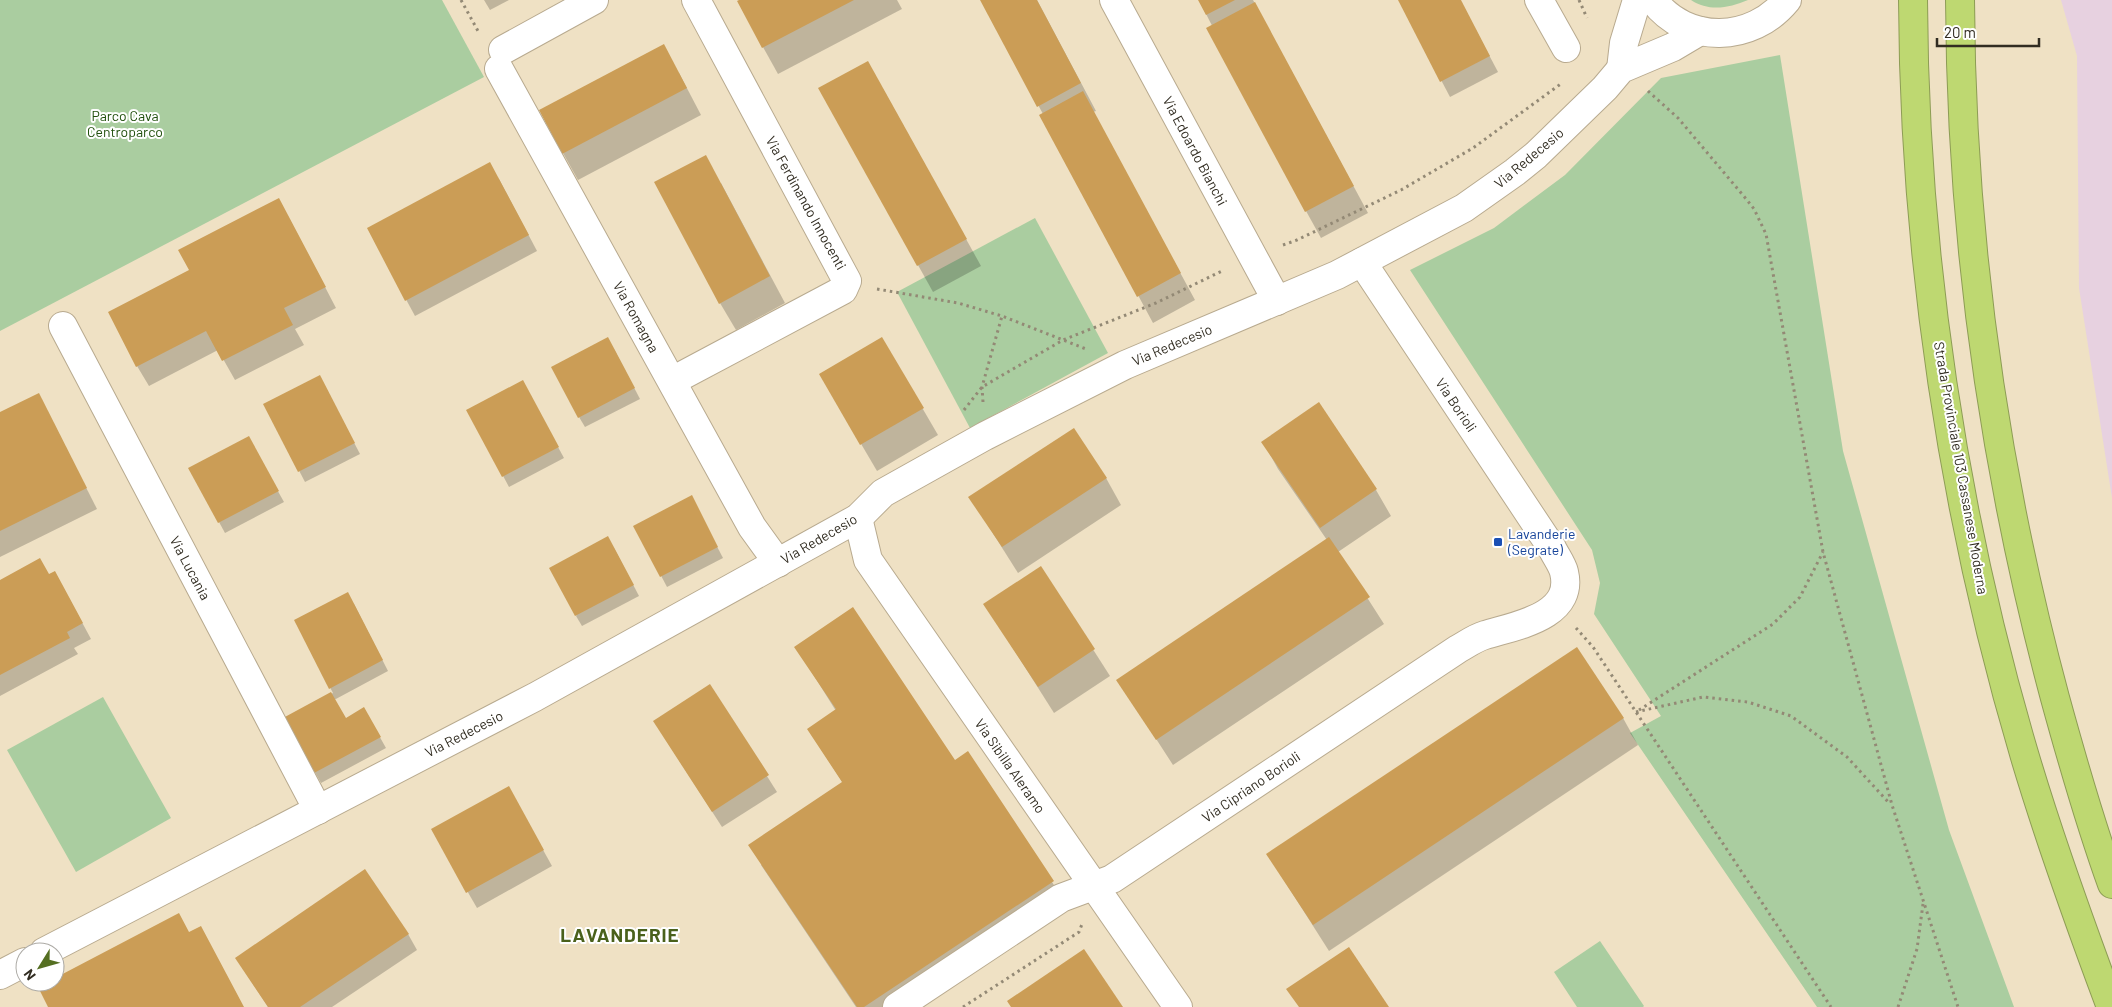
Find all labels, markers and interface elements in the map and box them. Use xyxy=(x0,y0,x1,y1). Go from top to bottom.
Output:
scale bar xyxy=(1937,15,2040,47)
text: 20 m xyxy=(1944,23,1976,41)
street label: Via Edoardo Bianchi xyxy=(1160,93,1231,208)
park label: Parco Cava Centroparco xyxy=(87,107,163,140)
street label: Via Redecesio xyxy=(1491,124,1567,192)
street label: Via Ferdinando Innocenti xyxy=(763,133,850,273)
street label: Via Romagna xyxy=(610,278,663,355)
street label: Via Redecesio xyxy=(1129,320,1214,369)
street label: Strada Provinciale 103 Cassanese Moderna xyxy=(1931,340,1992,595)
street label: Via Borioli xyxy=(1432,375,1481,435)
street label: Via Redecesio xyxy=(778,510,860,567)
place label: Lavanderie (Segrate) xyxy=(1507,525,1575,558)
street label: Via Lucania xyxy=(167,533,214,603)
marker: Lavanderie (Segrate) xyxy=(1492,536,1504,548)
street label: Via Redecesio xyxy=(422,707,506,761)
street label: Via Sibilla Aleramo xyxy=(971,715,1049,816)
street label: Via Cipriano Borioli xyxy=(1198,747,1303,826)
district label: LAVANDERIE xyxy=(560,923,680,946)
north arrow xyxy=(15,942,65,992)
text: N xyxy=(20,966,39,984)

